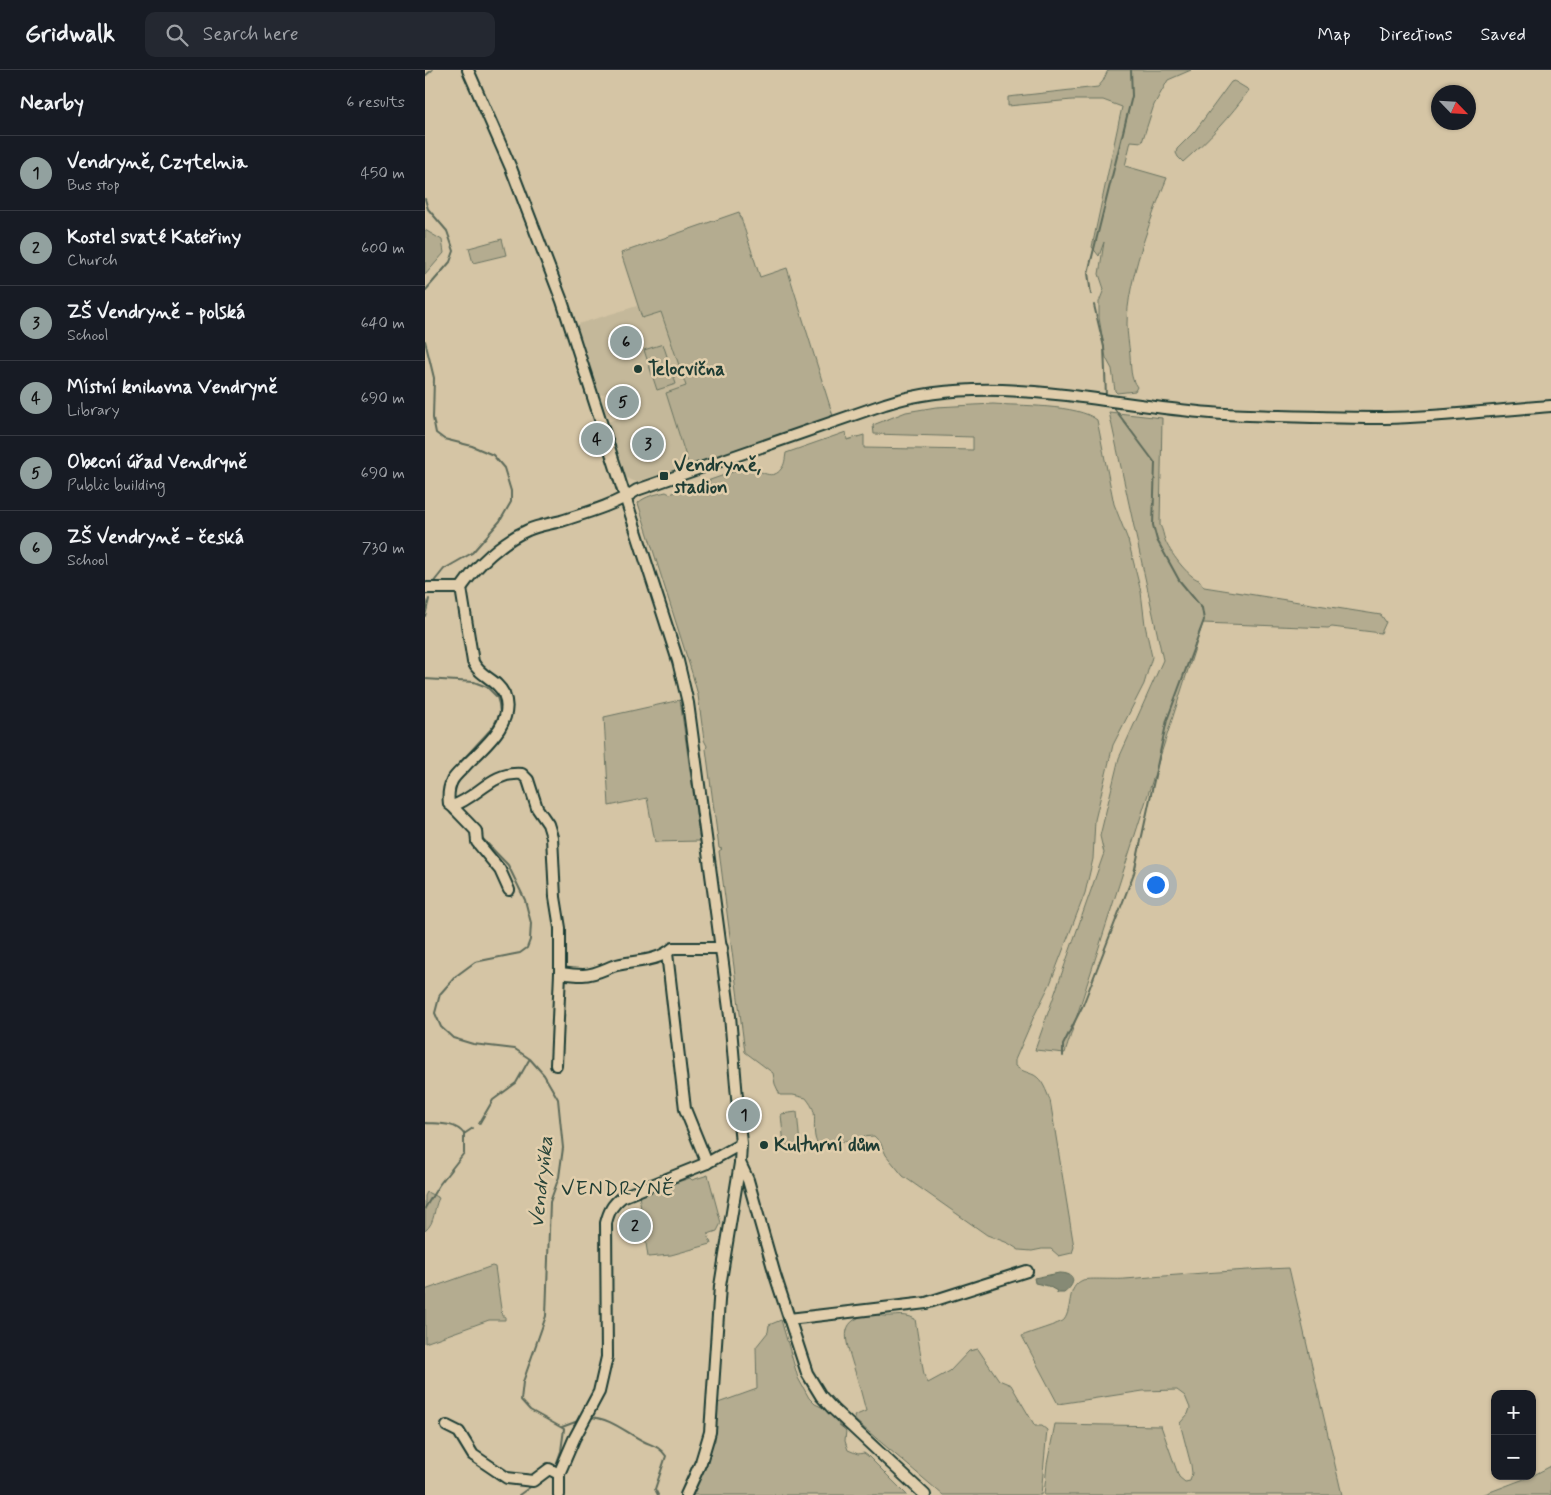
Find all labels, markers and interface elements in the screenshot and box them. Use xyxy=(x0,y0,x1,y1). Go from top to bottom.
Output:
search box xyxy=(145,12,495,57)
text: Gridwalk xyxy=(25,19,115,50)
icon: search xyxy=(163,21,191,49)
text: Search here xyxy=(203,22,298,47)
text: Map xyxy=(1318,23,1351,47)
text: Directions xyxy=(1379,23,1453,47)
text: Saved xyxy=(1481,23,1526,47)
north arrow xyxy=(1431,85,1476,130)
text: Nearby xyxy=(20,89,84,117)
text: 6 results xyxy=(346,92,405,113)
text: Vendryně, Czytelnia xyxy=(67,150,247,175)
text: 1 xyxy=(32,163,40,184)
text: 450 m xyxy=(360,163,405,184)
text: Bus stop xyxy=(67,175,120,196)
text: Kostel svaté Kateřiny xyxy=(67,225,241,250)
text: 2 xyxy=(32,238,40,259)
text: 600 m xyxy=(361,238,405,259)
text: Church xyxy=(67,250,118,271)
text: ZŠ Vendryně - polská xyxy=(67,300,245,325)
text: 3 xyxy=(32,313,40,334)
text: 640 m xyxy=(360,313,405,334)
pin: 6 xyxy=(610,323,642,361)
text: School xyxy=(67,325,108,346)
place label: Telocvična xyxy=(648,357,725,382)
marker: Telocvična xyxy=(632,363,644,375)
text: Místní knihovna Vendryně xyxy=(67,375,278,400)
pin: 5 xyxy=(607,383,639,421)
text: 4 xyxy=(31,388,41,409)
text: 690 m xyxy=(361,388,405,409)
text: Library xyxy=(67,400,120,421)
pin: 4 xyxy=(581,420,613,458)
pin: 3 xyxy=(632,425,664,463)
text: Obecní úřad Vendryně xyxy=(67,450,247,475)
place label: Vendryně, stadion xyxy=(674,453,761,500)
text: 5 xyxy=(31,463,41,484)
text: 690 m xyxy=(361,463,405,484)
marker: Vendryně, stadion xyxy=(658,470,670,482)
text: Public building xyxy=(67,475,166,496)
text: ZŠ Vendryně - česká xyxy=(67,525,244,550)
text: 6 xyxy=(32,538,40,559)
text: 730 m xyxy=(362,538,405,559)
text: School xyxy=(67,550,108,571)
your location xyxy=(1143,872,1169,898)
pin: 1 xyxy=(728,1096,760,1134)
place label: Kulturní dům xyxy=(774,1133,880,1158)
water label: Vendryňka xyxy=(524,1135,560,1229)
marker: Kulturní dům xyxy=(758,1139,770,1151)
district label: VENDRYNĚ xyxy=(561,1175,675,1203)
pin: 2 xyxy=(619,1207,651,1245)
map controls xyxy=(1491,1390,1536,1480)
button: + xyxy=(1491,1390,1536,1435)
button: − xyxy=(1491,1435,1536,1480)

